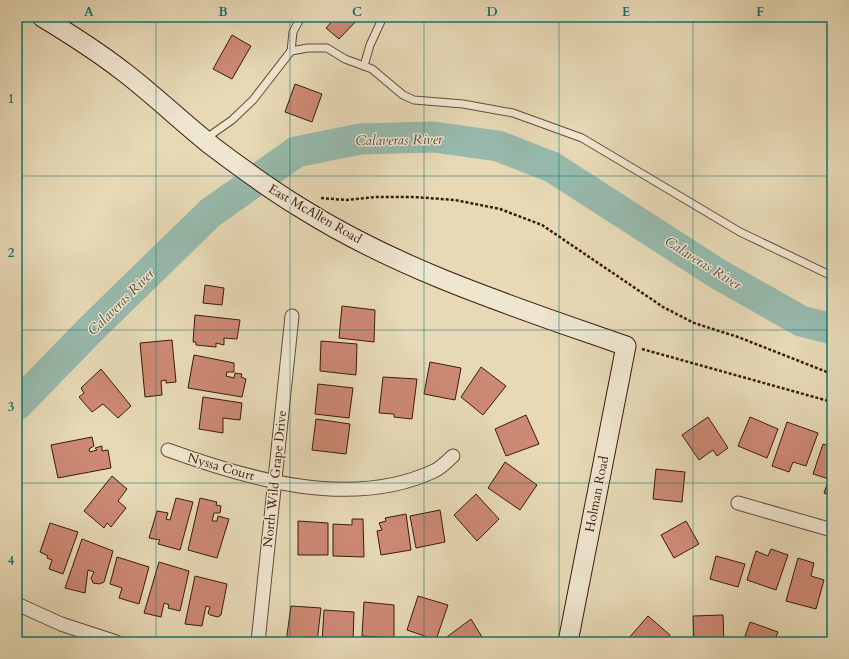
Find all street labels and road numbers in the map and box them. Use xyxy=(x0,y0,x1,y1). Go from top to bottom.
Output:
street label: East McAllen Road xyxy=(265,180,365,248)
street label: North Wild Grape Drive xyxy=(259,409,291,548)
street label: Nyssa Court xyxy=(185,449,257,485)
street label: Holman Road xyxy=(581,454,613,534)

